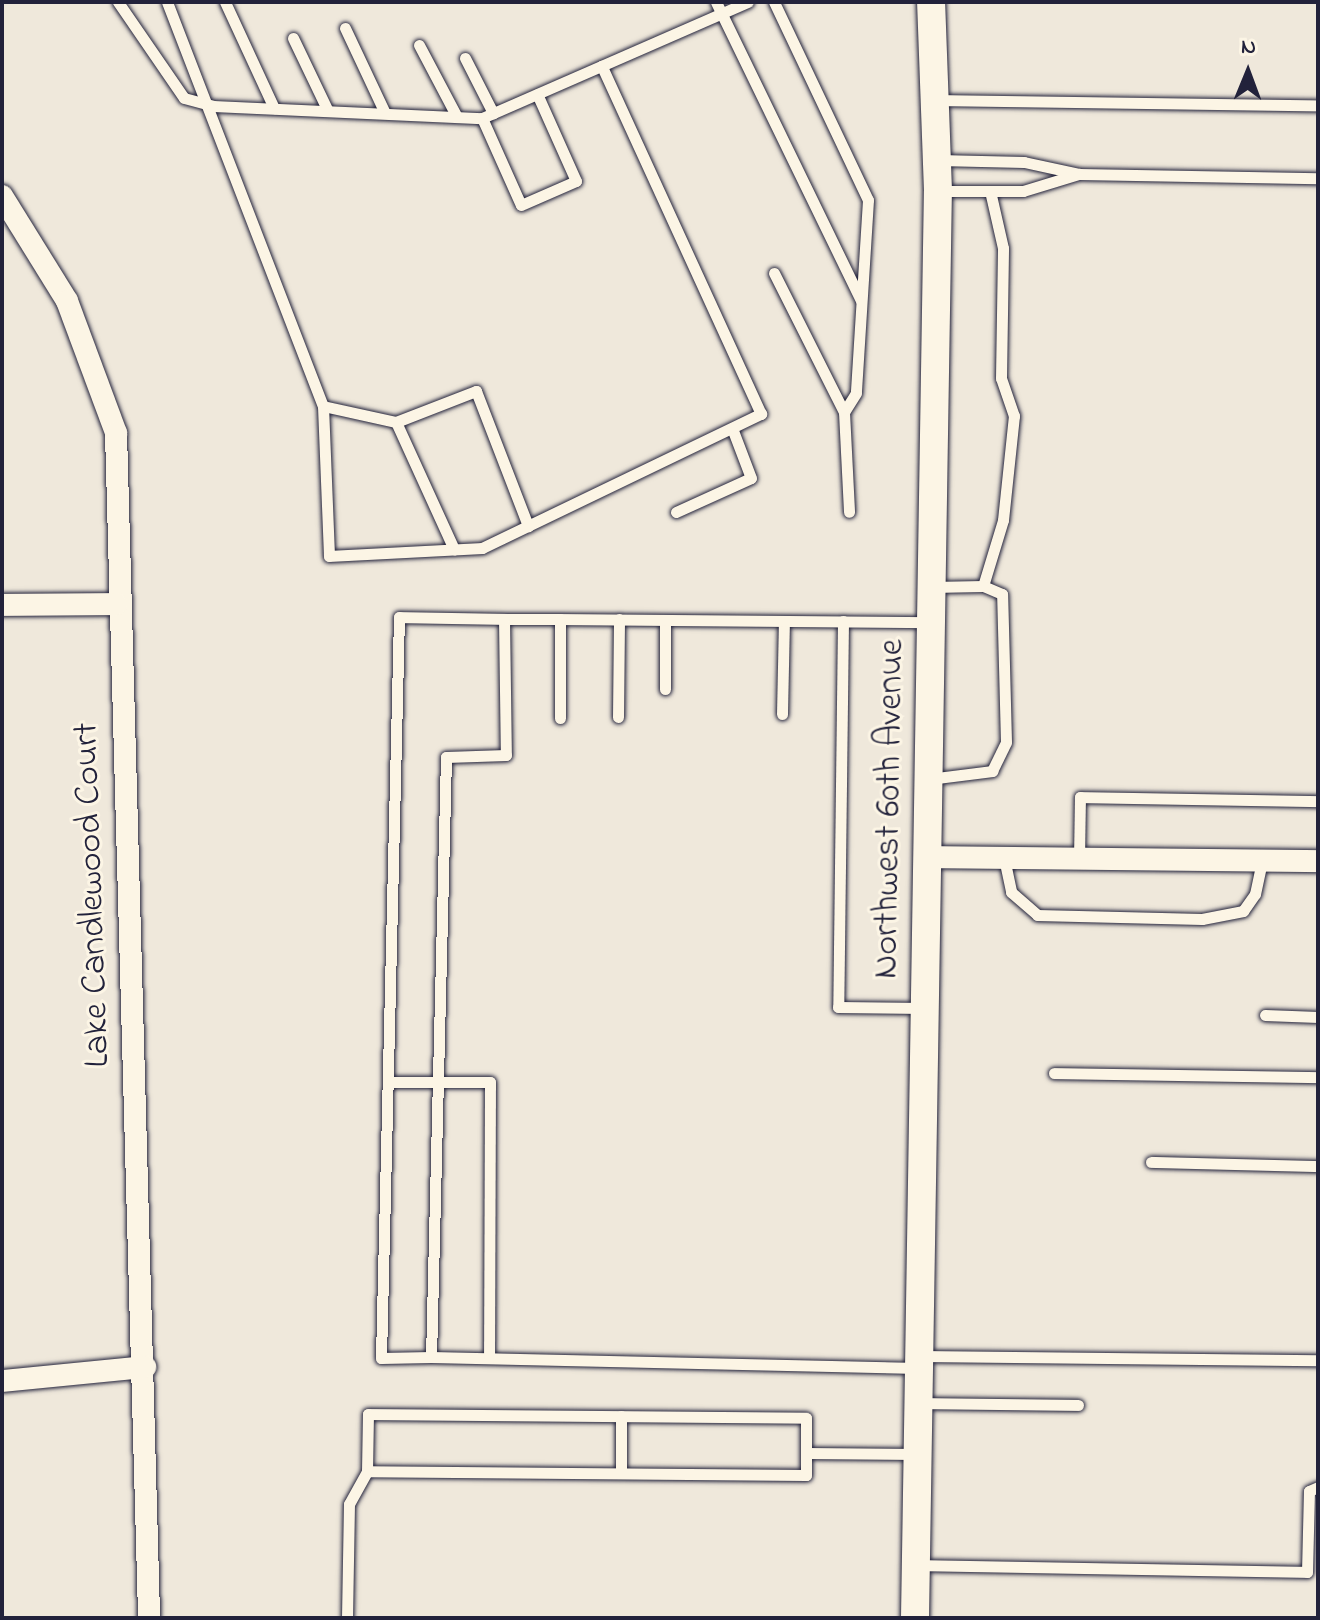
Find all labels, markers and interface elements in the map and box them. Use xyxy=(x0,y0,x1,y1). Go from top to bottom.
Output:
north arrow xyxy=(1208,32,1288,112)
text: N xyxy=(1241,32,1256,64)
street label: Northwest 60th Avenue xyxy=(865,639,915,979)
street label: Lake Candlewood Court xyxy=(65,722,121,1068)

